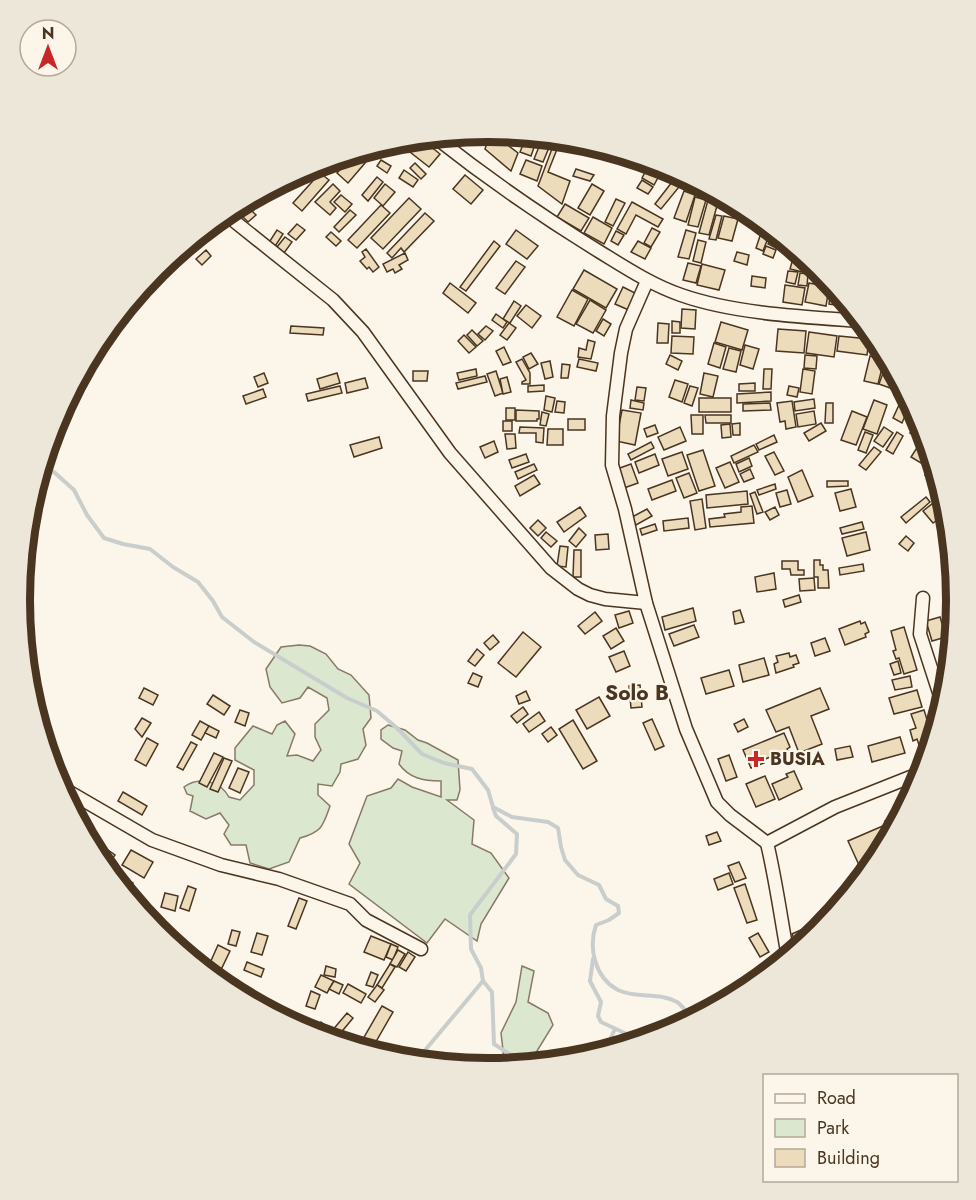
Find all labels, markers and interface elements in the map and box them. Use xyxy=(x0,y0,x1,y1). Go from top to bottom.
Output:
north arrow xyxy=(18,18,78,78)
text: N xyxy=(42,22,54,45)
district label: Solo B xyxy=(605,678,669,708)
place label: BUSIA xyxy=(770,746,826,772)
marker: BUSIA xyxy=(747,750,765,768)
legend xyxy=(763,1074,958,1182)
text: Road xyxy=(817,1085,856,1111)
text: Park xyxy=(817,1115,849,1141)
text: Building xyxy=(817,1145,880,1171)

